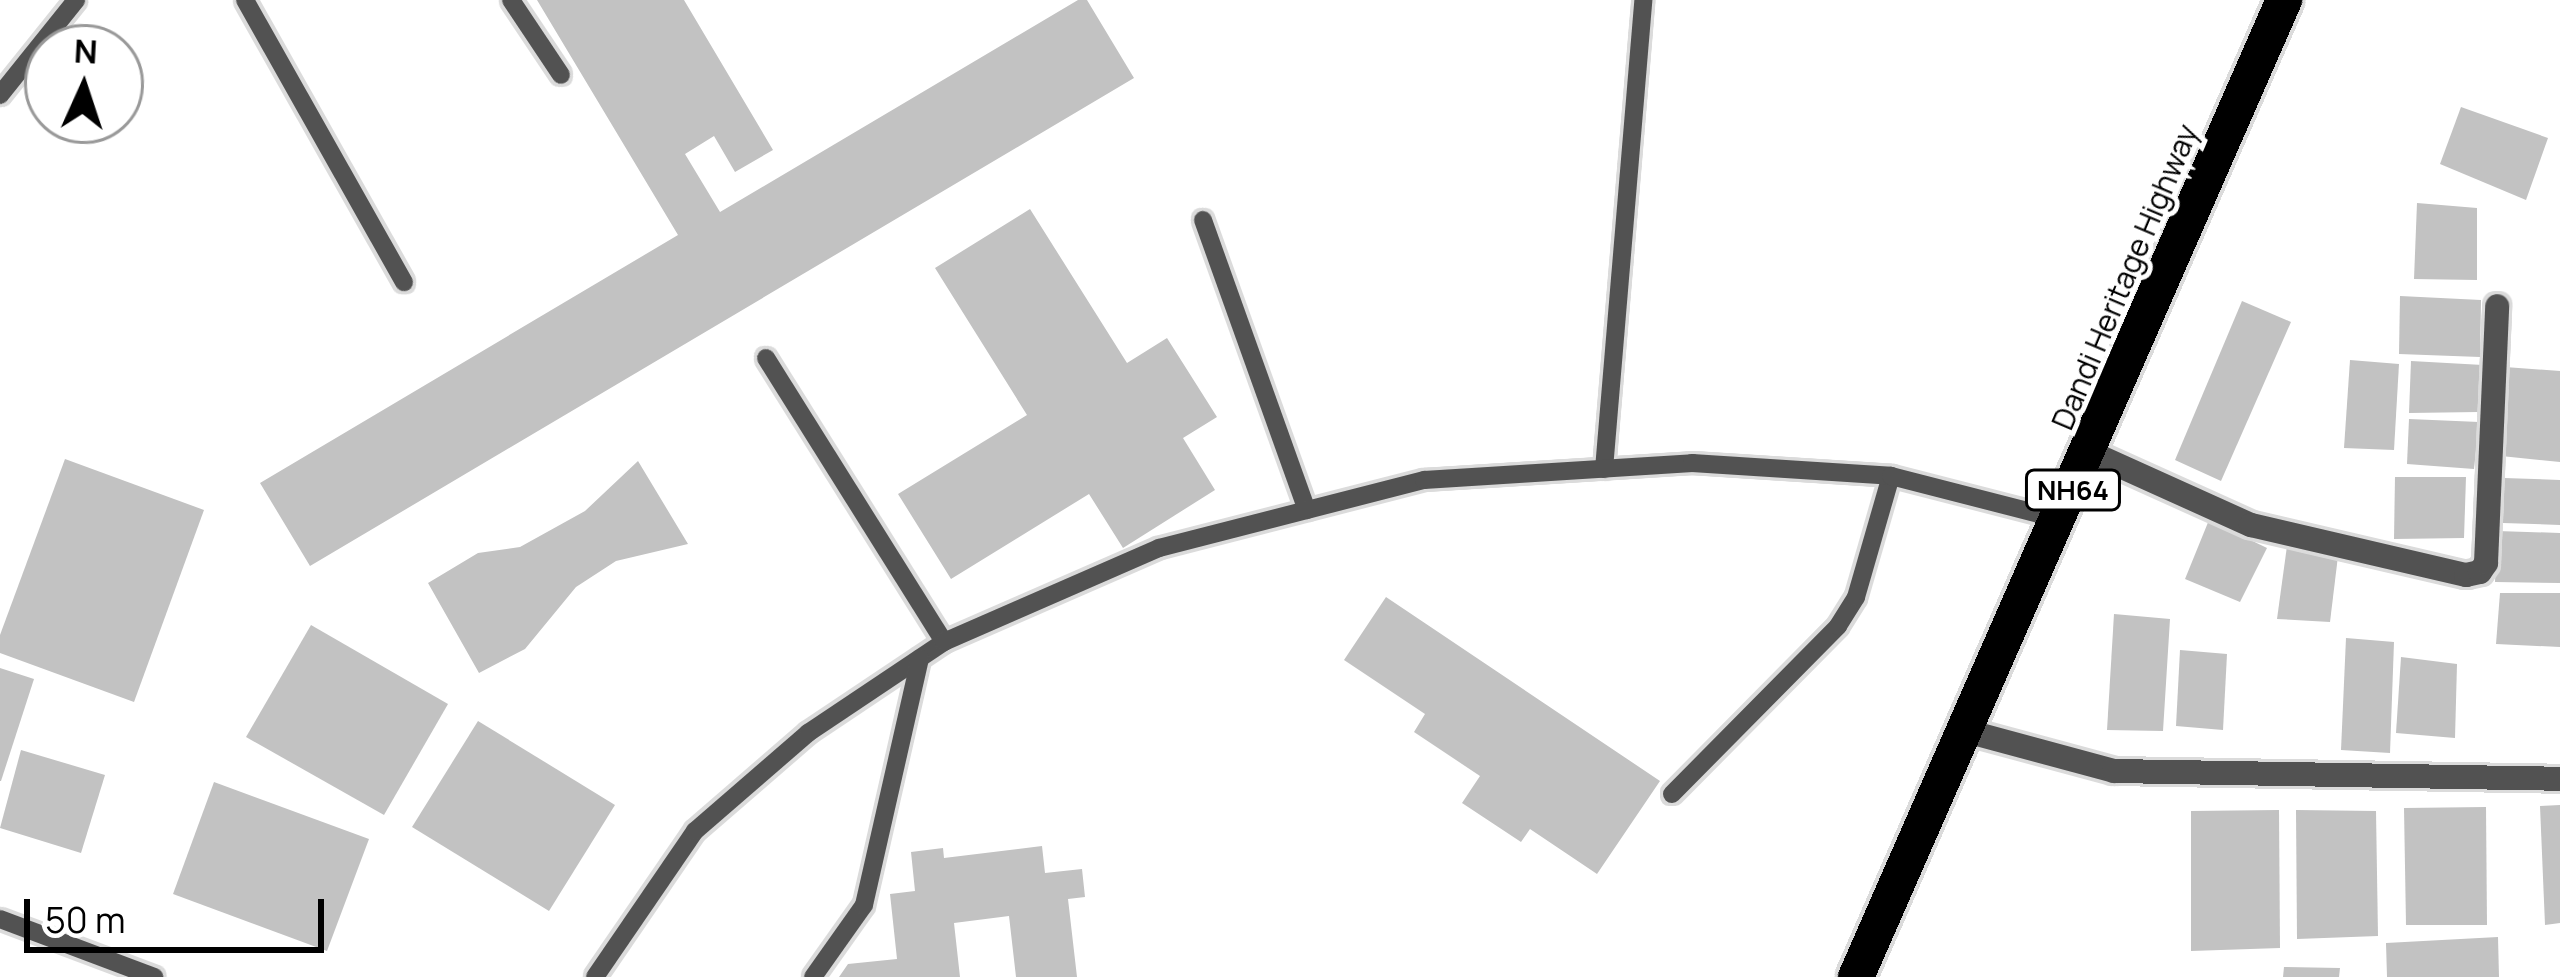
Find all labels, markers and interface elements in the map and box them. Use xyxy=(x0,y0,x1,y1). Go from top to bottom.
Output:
north arrow xyxy=(24,24,144,144)
text: N xyxy=(73,27,99,74)
street label: Dandi Heritage Highway xyxy=(2044,119,2206,435)
road number: NH64 xyxy=(2022,469,2124,511)
scale bar xyxy=(30,875,330,949)
text: 50 m xyxy=(45,895,125,944)

